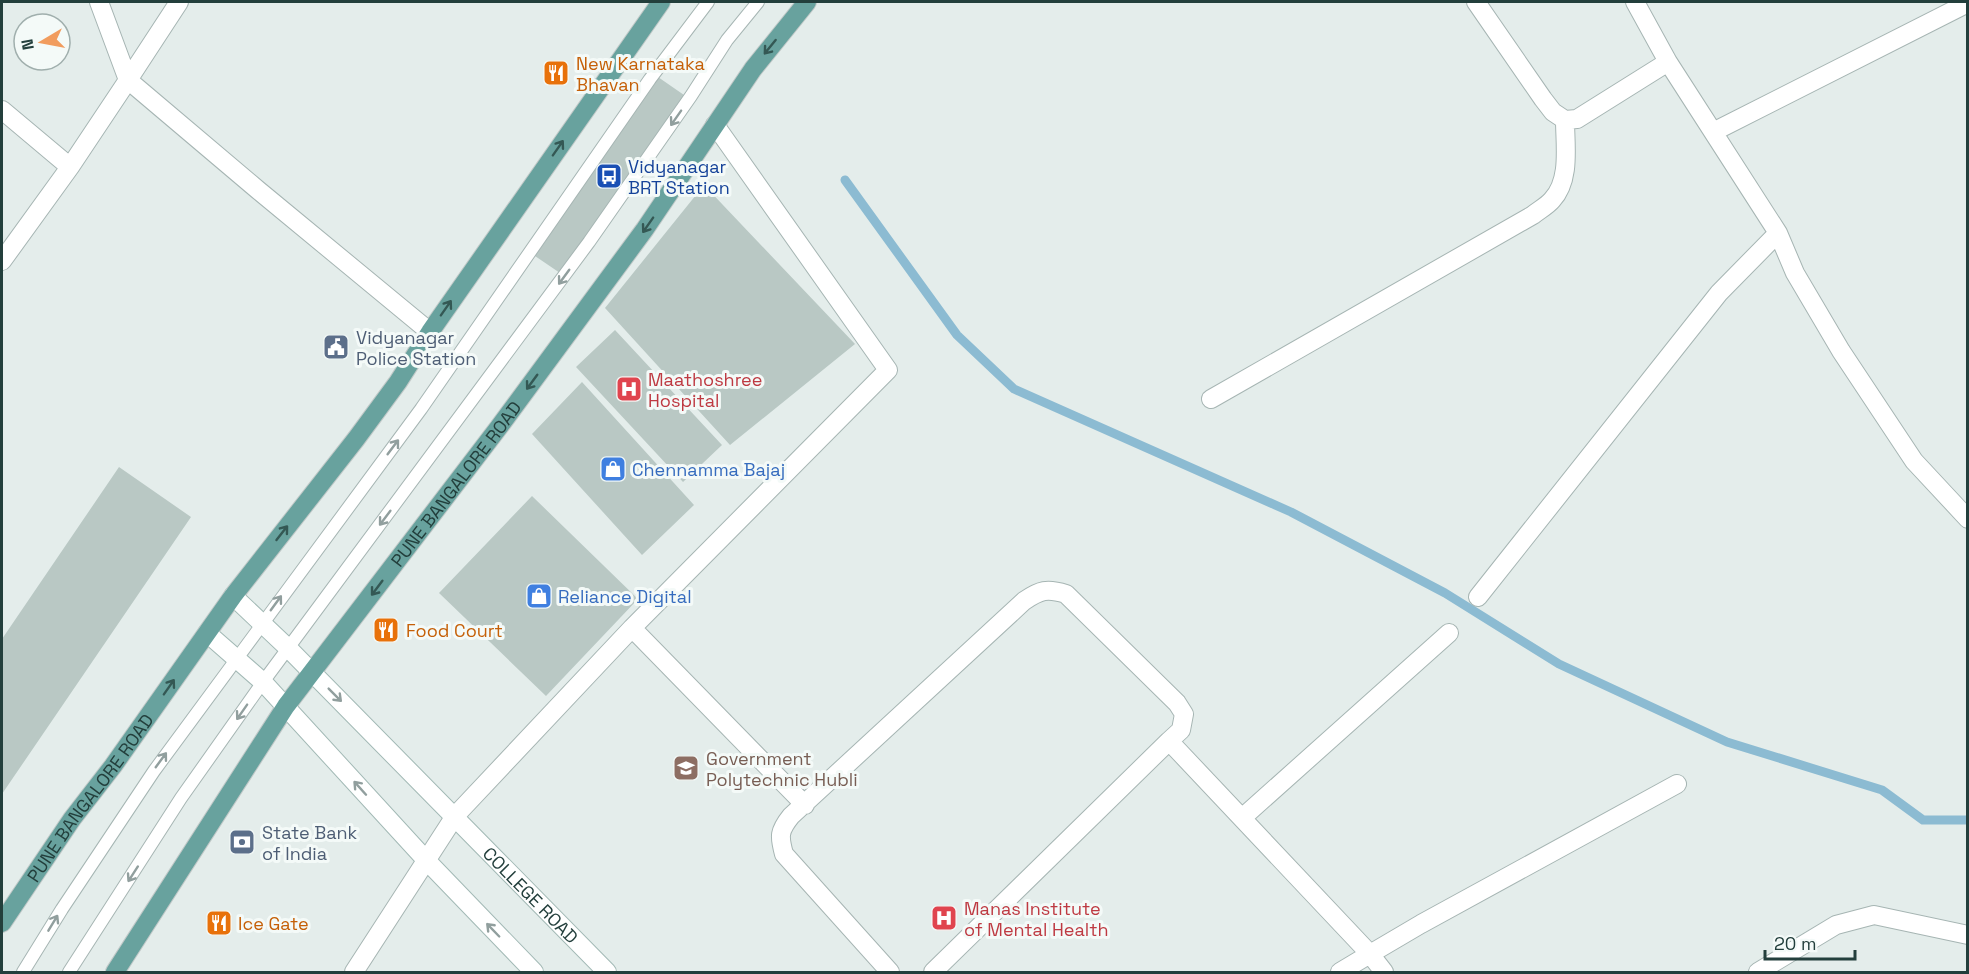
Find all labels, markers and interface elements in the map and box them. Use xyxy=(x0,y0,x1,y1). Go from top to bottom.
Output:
north arrow xyxy=(12,12,72,72)
text: N xyxy=(16,37,39,52)
one-way arrow xyxy=(764,39,777,55)
place label: New Karnataka Bhavan xyxy=(576,52,705,96)
restaurant icon: New Karnataka Bhavan xyxy=(541,58,571,88)
one-way arrow xyxy=(670,109,682,125)
one-way arrow xyxy=(552,140,564,156)
place label: Vidyanagar BRT Station xyxy=(628,155,730,199)
bus stop icon: Vidyanagar BRT Station xyxy=(594,161,624,191)
one-way arrow xyxy=(642,216,654,232)
one-way arrow xyxy=(557,269,570,285)
one-way arrow xyxy=(440,300,452,316)
place label: Vidyanagar Police Station xyxy=(356,326,476,370)
public building icon: Vidyanagar Police Station xyxy=(321,332,351,362)
place label: Maathoshree Hospital xyxy=(648,368,762,412)
one-way arrow xyxy=(526,373,539,389)
hospital icon: Maathoshree Hospital xyxy=(614,374,644,404)
street label: PUNE BANGALORE ROAD xyxy=(385,396,526,571)
one-way arrow xyxy=(387,439,399,455)
shop icon: Chennamma Bajaj xyxy=(598,454,628,484)
place label: Chennamma Bajaj xyxy=(632,458,785,481)
one-way arrow xyxy=(379,510,391,526)
one-way arrow xyxy=(275,525,288,541)
one-way arrow xyxy=(370,579,383,595)
shop icon: Reliance Digital xyxy=(524,581,554,611)
place label: Reliance Digital xyxy=(558,585,692,608)
one-way arrow xyxy=(270,595,283,611)
restaurant icon: Food Court xyxy=(371,615,401,645)
place label: Food Court xyxy=(406,619,503,642)
one-way arrow xyxy=(163,680,175,696)
one-way arrow xyxy=(328,688,343,703)
one-way arrow xyxy=(236,704,248,720)
street label: PUNE BANGALORE ROAD xyxy=(21,709,158,886)
place label: Government Polytechnic Hubli xyxy=(706,747,858,791)
one-way arrow xyxy=(155,753,168,769)
school or university icon: Government Polytechnic Hubli xyxy=(671,753,701,783)
one-way arrow xyxy=(353,781,367,796)
place label: State Bank of India xyxy=(262,821,358,865)
bank icon: State Bank of India xyxy=(227,827,257,857)
street label: COLLEGE ROAD xyxy=(478,842,584,948)
one-way arrow xyxy=(127,865,139,882)
place label: Manas Institute of Mental Health xyxy=(964,897,1109,941)
hospital icon: Manas Institute of Mental Health xyxy=(929,903,959,933)
restaurant icon: Ice Gate xyxy=(204,908,234,938)
place label: Ice Gate xyxy=(238,912,309,935)
one-way arrow xyxy=(48,915,60,932)
one-way arrow xyxy=(486,923,501,938)
scale bar xyxy=(1765,923,1855,961)
text: 20 m xyxy=(1774,932,1817,955)

